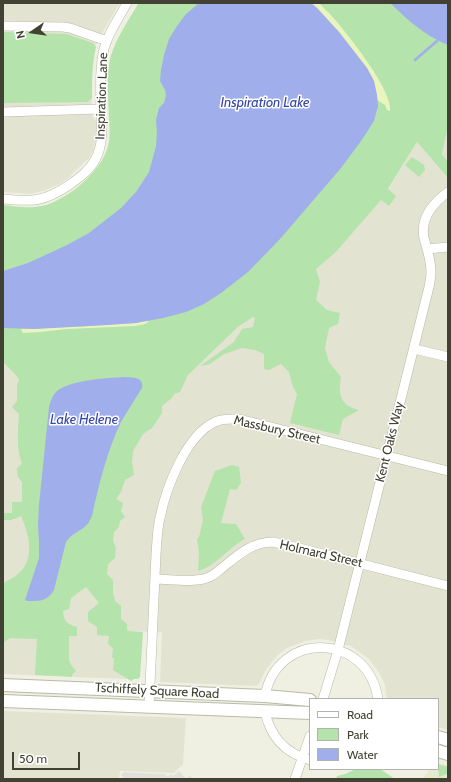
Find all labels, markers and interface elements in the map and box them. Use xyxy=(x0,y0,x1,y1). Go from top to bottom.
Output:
north arrow xyxy=(12,12,52,52)
text: N xyxy=(13,29,28,40)
street label: Inspiration Lane xyxy=(93,52,111,140)
water label: Inspiration Lake xyxy=(221,95,309,111)
street label: Kent Oaks Way xyxy=(372,400,408,484)
water label: Lake Helene xyxy=(50,412,118,428)
street label: Massbury Street xyxy=(232,412,322,448)
street label: Holmard Street xyxy=(278,537,364,571)
street label: Tschiffely Square Road xyxy=(94,680,220,702)
legend xyxy=(309,698,439,770)
text: Road xyxy=(347,707,373,722)
text: Park xyxy=(347,727,369,742)
scale bar xyxy=(14,744,82,770)
text: Water xyxy=(347,747,377,762)
text: 50 m xyxy=(19,751,47,766)

